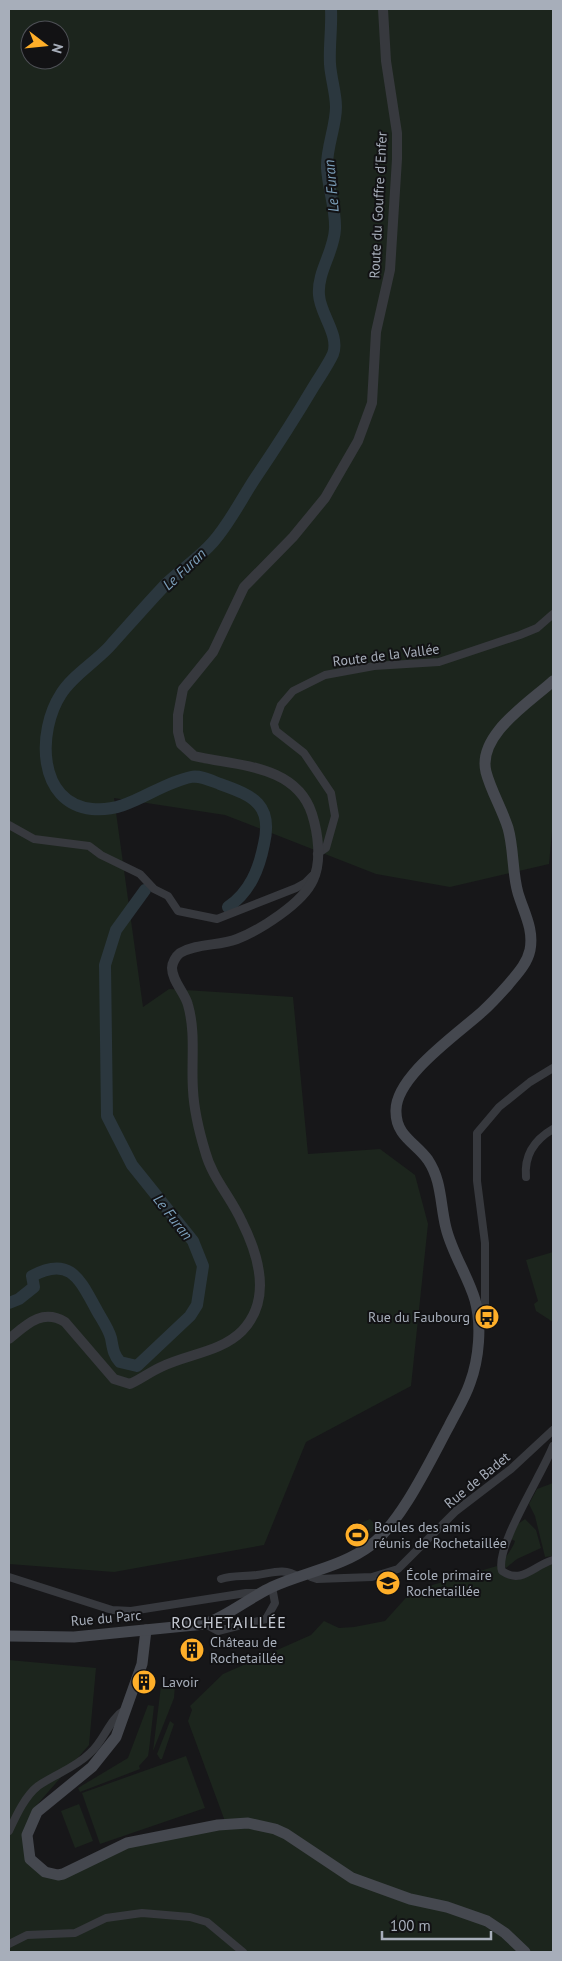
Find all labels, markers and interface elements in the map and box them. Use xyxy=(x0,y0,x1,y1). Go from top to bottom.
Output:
north arrow xyxy=(20,20,70,70)
text: N xyxy=(48,42,67,55)
street label: Route du Gouffre d'Enfer xyxy=(365,131,391,279)
water label: Le Furan xyxy=(319,159,343,213)
water label: Le Furan xyxy=(158,544,210,594)
street label: Route de la Vallée xyxy=(332,640,440,670)
water label: Le Furan xyxy=(149,1190,197,1244)
bus stop icon: Rue du Faubourg xyxy=(474,1304,500,1330)
place label: Rue du Faubourg xyxy=(368,1308,470,1326)
street label: Rue de Badet xyxy=(440,1448,514,1512)
place label: Boules des amis réunis de Rochetaillée xyxy=(374,1518,507,1552)
sports icon: Boules des amis réunis de Rochetaillée xyxy=(344,1522,370,1548)
place label: École primaire Rochetaillée xyxy=(406,1566,492,1600)
school or university icon: École primaire Rochetaillée xyxy=(375,1570,401,1596)
street label: Rue du Parc xyxy=(70,1606,142,1630)
district label: ROCHETAILLÉE xyxy=(171,1612,287,1632)
place label: Château de Rochetaillée xyxy=(210,1633,284,1667)
building icon: Château de Rochetaillée xyxy=(179,1637,205,1663)
building icon: Lavoir xyxy=(131,1669,157,1695)
place label: Lavoir xyxy=(162,1673,199,1691)
scale bar xyxy=(382,1908,491,1940)
text: 100 m xyxy=(390,1916,431,1935)

